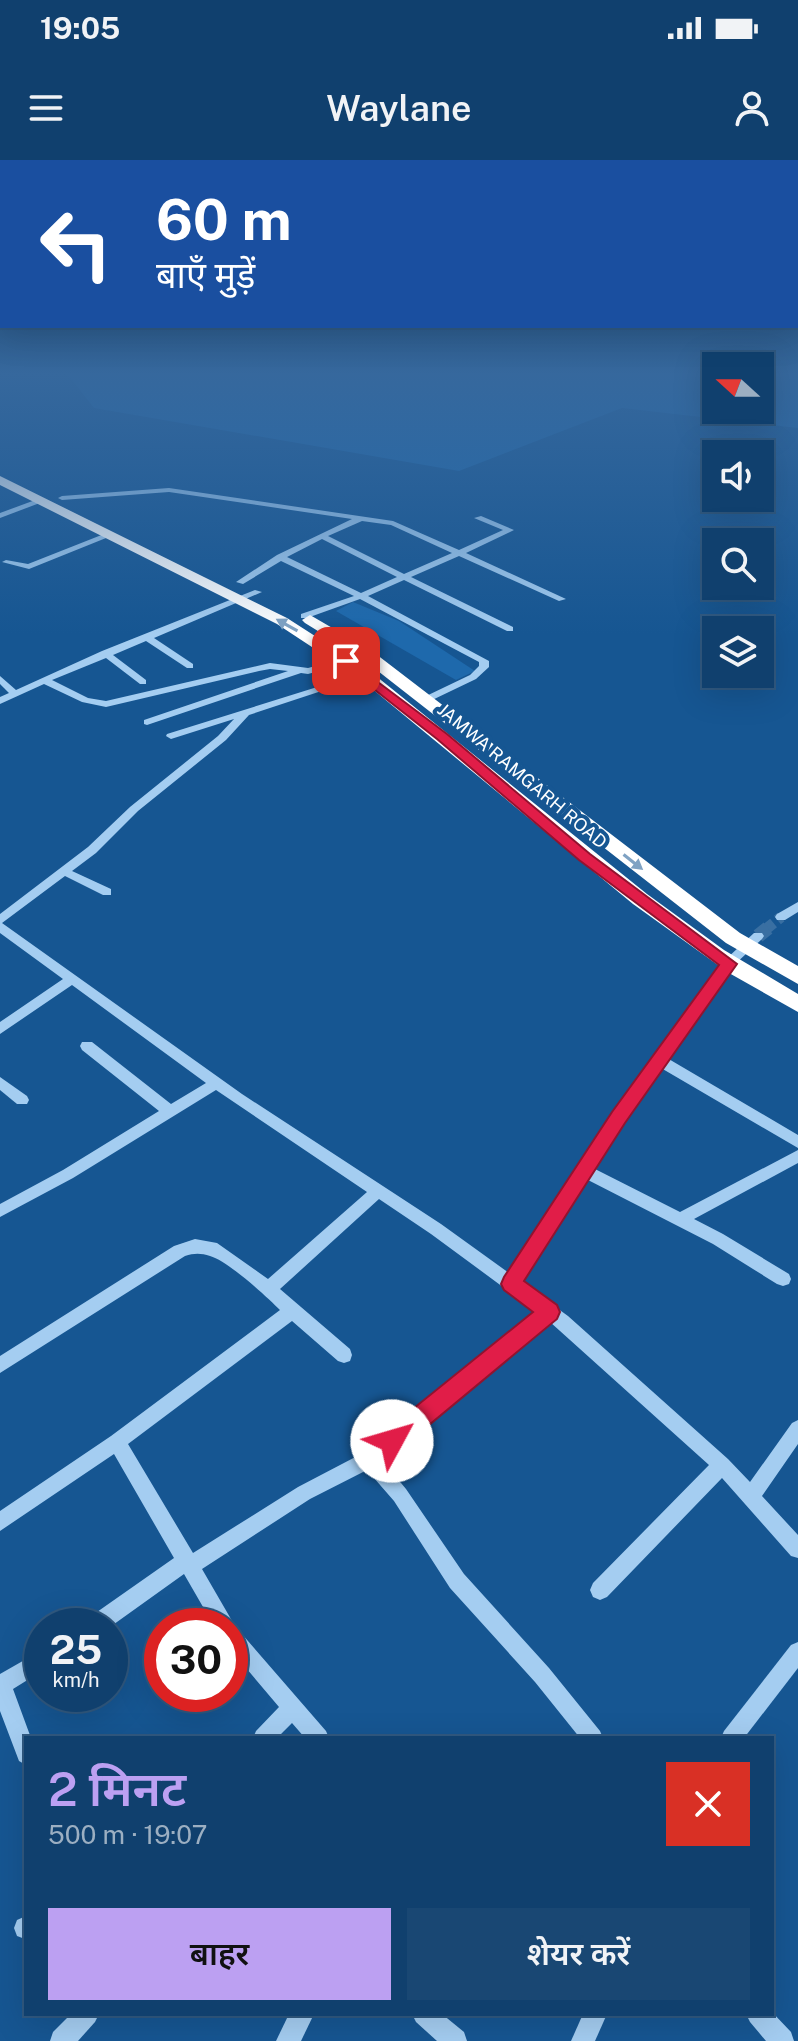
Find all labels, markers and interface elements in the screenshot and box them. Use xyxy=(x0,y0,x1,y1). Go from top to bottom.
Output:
text: 19:05 xyxy=(40,10,120,46)
icon: menu xyxy=(24,86,68,130)
icon: person xyxy=(730,86,774,130)
text: Waylane xyxy=(326,87,472,129)
text: 60 m xyxy=(156,187,292,253)
icon: left xyxy=(24,192,128,296)
text: बाएँ मुड़ें xyxy=(156,254,255,296)
north arrow xyxy=(702,352,774,424)
map controls xyxy=(702,352,774,688)
button: sound xyxy=(702,440,774,512)
button: search xyxy=(702,528,774,600)
button: layers xyxy=(702,616,774,688)
one-way arrow xyxy=(275,618,298,631)
pin xyxy=(312,627,380,695)
icon: arrive xyxy=(324,639,368,683)
street label: JAMWA RAMGARH ROAD xyxy=(433,699,611,853)
one-way arrow xyxy=(623,853,643,869)
position arrow xyxy=(350,1399,434,1483)
speed limit sign: 30 xyxy=(144,1608,248,1712)
text: 25 xyxy=(50,1626,102,1673)
text: km/h xyxy=(52,1668,100,1692)
text: 2 मिनट xyxy=(48,1760,186,1817)
button: close xyxy=(666,1762,750,1846)
text: 500 m · 19:07 xyxy=(48,1819,207,1850)
button: बाहर xyxy=(48,1908,391,2000)
button: शेयर करें xyxy=(407,1908,750,2000)

